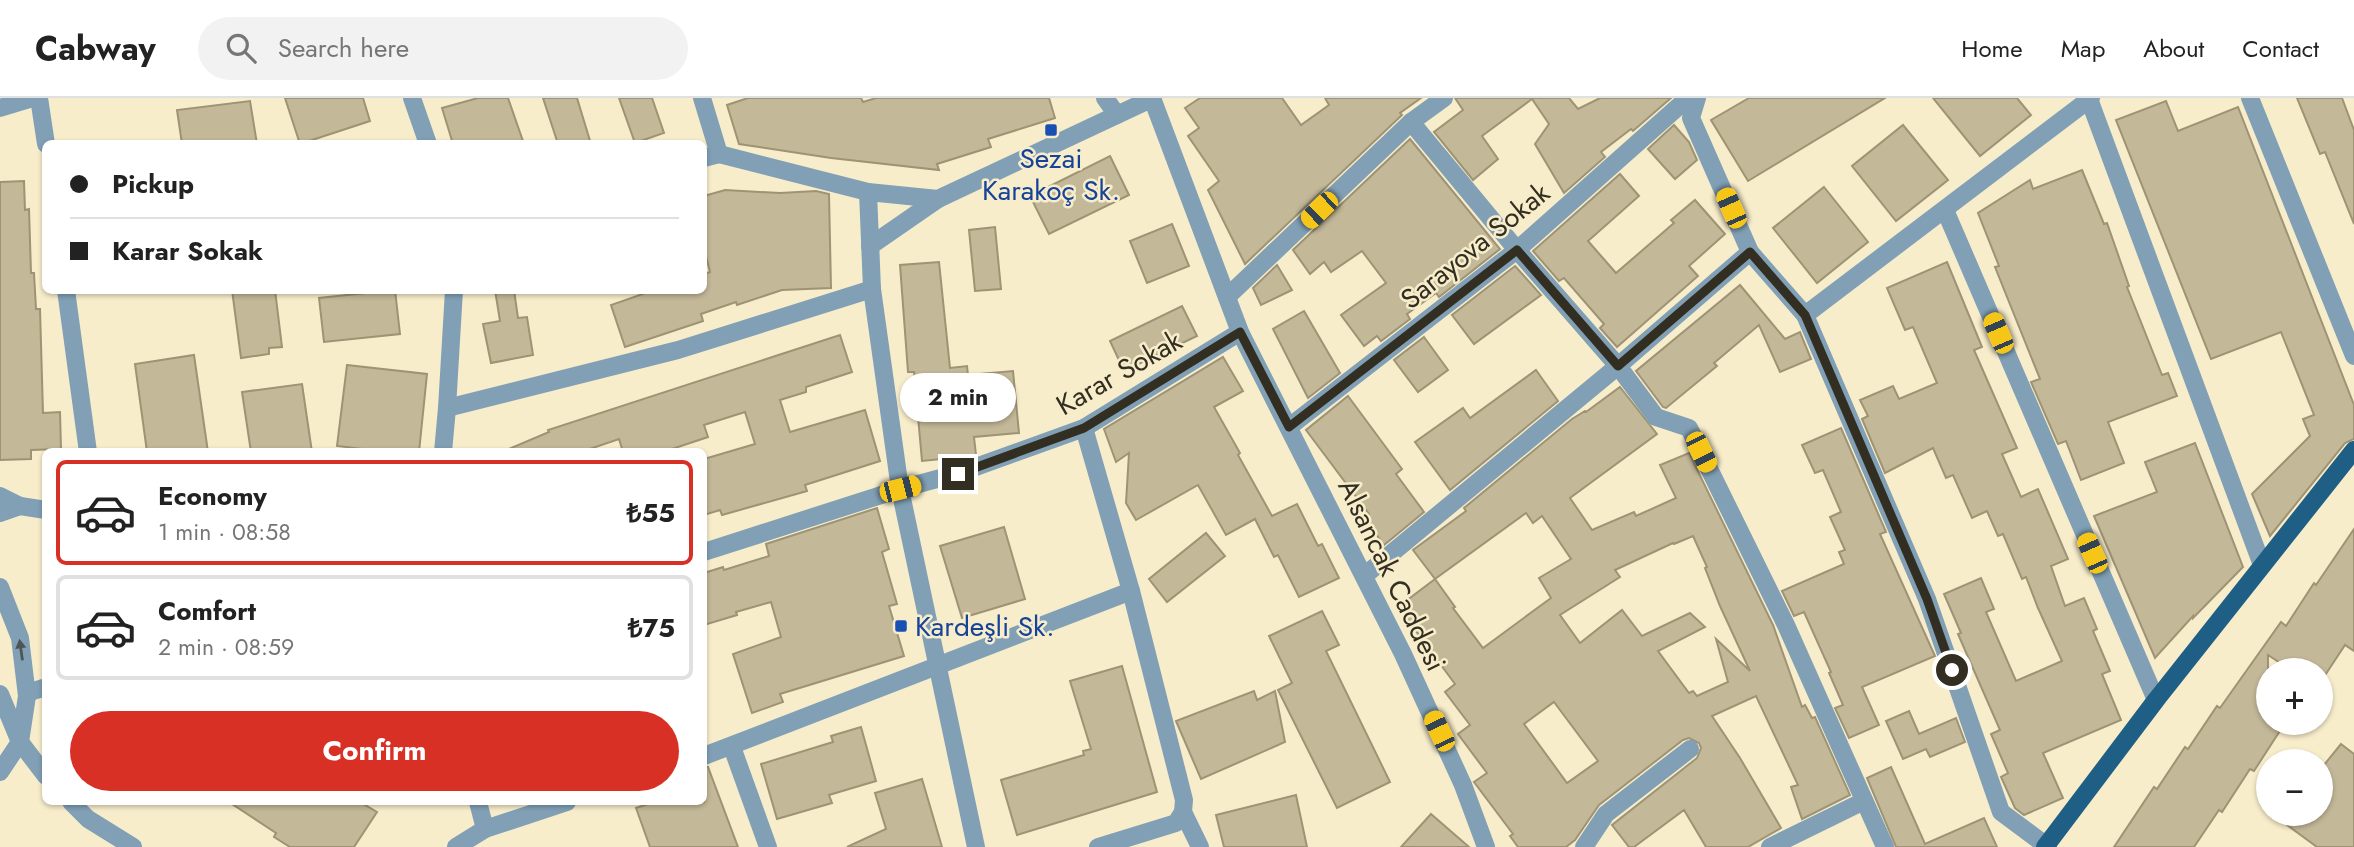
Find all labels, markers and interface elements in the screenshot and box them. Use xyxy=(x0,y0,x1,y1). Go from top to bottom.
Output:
search box xyxy=(198,17,688,80)
text: Cabway xyxy=(35,25,156,72)
icon: search xyxy=(222,29,260,67)
text: Search here xyxy=(278,29,409,67)
text: Home xyxy=(1961,31,2023,66)
text: Map xyxy=(2061,31,2105,66)
text: About xyxy=(2143,31,2204,66)
text: Contact xyxy=(2242,31,2319,66)
marker: Sezai Karakoç Sk. xyxy=(1043,122,1059,138)
place label: Sezai Karakoç Sk. xyxy=(982,138,1120,211)
text: Pickup xyxy=(112,165,194,203)
street label: Sarayova Sokak xyxy=(1392,173,1559,319)
car xyxy=(1713,185,1750,231)
car xyxy=(1297,188,1342,232)
text: Karar Sokak xyxy=(112,232,263,270)
car xyxy=(1981,310,2016,356)
street label: Karar Sokak xyxy=(1049,320,1190,426)
callout: 2 min xyxy=(900,372,1016,422)
text: 2 min xyxy=(928,380,988,414)
car xyxy=(1683,429,1720,475)
route end xyxy=(942,458,974,490)
street label: Alsancak Caddesi xyxy=(1328,472,1456,678)
car xyxy=(878,474,923,504)
text: Economy xyxy=(158,477,267,515)
icon: car xyxy=(74,481,137,544)
text: ₺55 xyxy=(627,494,675,532)
text: 1 min · 08:58 xyxy=(158,515,291,549)
car xyxy=(2074,530,2111,576)
text: Comfort xyxy=(158,592,256,630)
icon: car xyxy=(74,596,137,659)
place label: Kardeşli Sk. xyxy=(915,606,1055,647)
text: ₺75 xyxy=(628,609,675,647)
marker: Kardeşli Sk. xyxy=(893,618,909,634)
text: 2 min · 08:59 xyxy=(158,630,294,664)
one-way arrow xyxy=(15,638,26,660)
route start xyxy=(1936,654,1968,686)
map controls xyxy=(2256,658,2333,826)
button: + xyxy=(2256,658,2333,735)
car xyxy=(1421,708,1458,754)
button: Confirm xyxy=(70,711,679,791)
button: − xyxy=(2256,749,2333,826)

